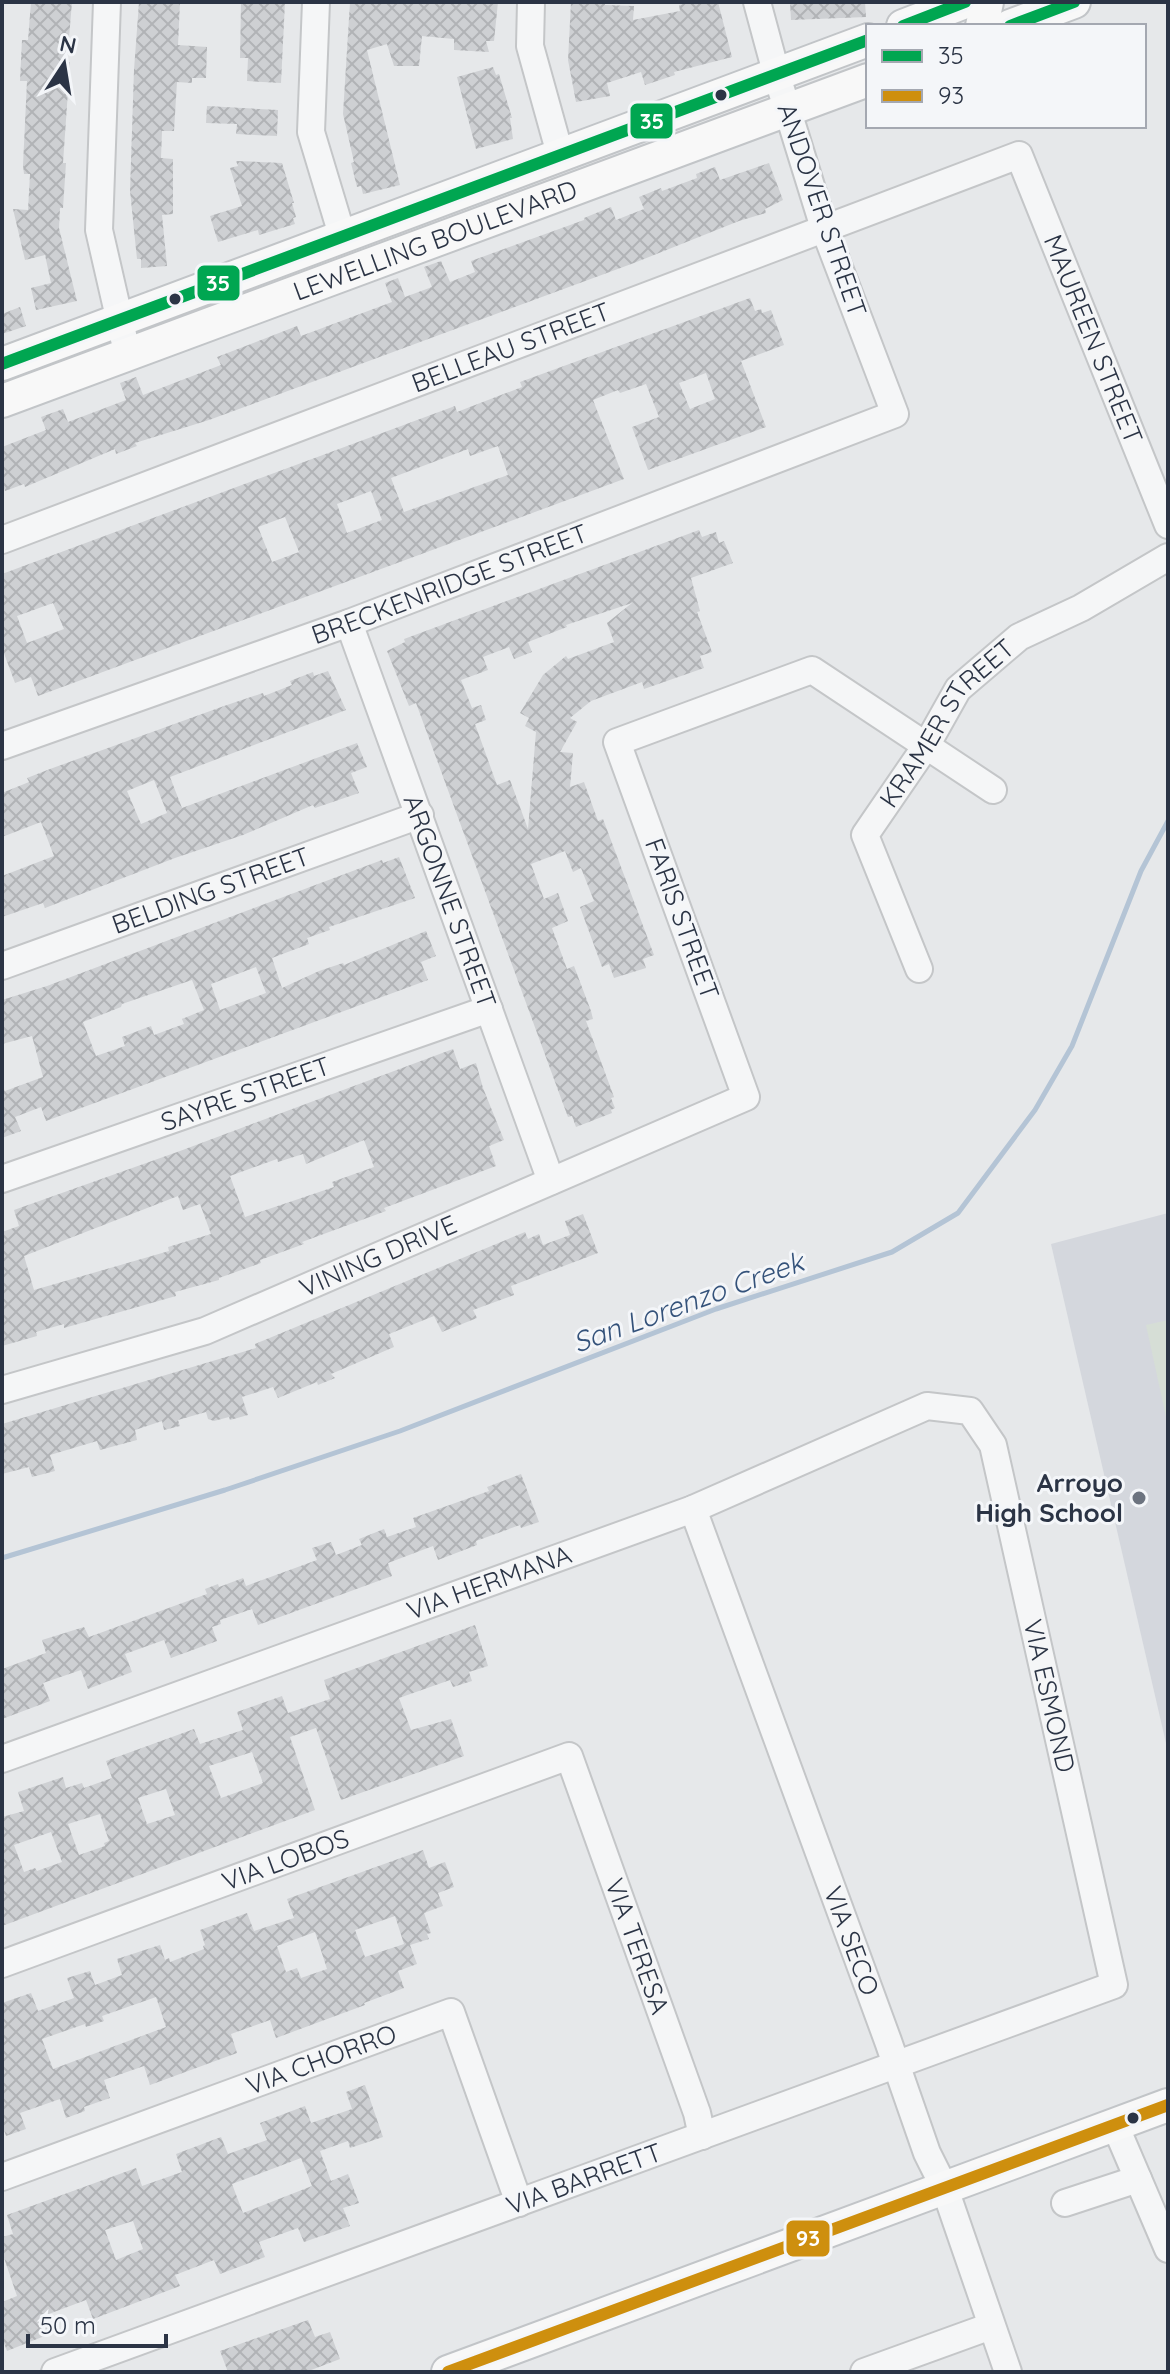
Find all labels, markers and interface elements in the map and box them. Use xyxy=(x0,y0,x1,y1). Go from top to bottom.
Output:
north arrow xyxy=(24,24,104,104)
legend xyxy=(866,24,1146,128)
text: N xyxy=(57,29,79,60)
text: 35 xyxy=(938,40,964,70)
text: 93 xyxy=(938,80,964,110)
unlabelled marker xyxy=(713,87,729,103)
street label: ANDOVER STREET xyxy=(770,99,874,321)
line badge: 35 xyxy=(629,102,674,140)
text: 35 xyxy=(640,107,664,135)
street label: LEWELLING BOULEVARD xyxy=(289,172,582,308)
street label: MAUREEN STREET xyxy=(1037,230,1151,448)
line badge: 35 xyxy=(196,264,241,302)
text: 35 xyxy=(206,269,230,297)
unlabelled marker xyxy=(167,291,183,307)
street label: BELLEAU STREET xyxy=(407,294,614,399)
street label: BRECKENRIDGE STREET xyxy=(307,516,592,651)
street label: KRAMER STREET xyxy=(872,631,1021,814)
street label: ARGONNE STREET xyxy=(396,790,504,1012)
street label: FARIS STREET xyxy=(638,834,727,1004)
street label: BELDING STREET xyxy=(107,839,314,941)
street label: SAYRE STREET xyxy=(156,1049,335,1138)
street label: VINING DRIVE xyxy=(294,1207,462,1304)
water label: San Lorenzo Creek xyxy=(568,1242,811,1360)
place label: Arroyo High School xyxy=(975,1466,1123,1529)
marker: Arroyo High School xyxy=(1130,1489,1148,1507)
street label: VIA HERMANA xyxy=(402,1537,576,1627)
street label: VIA ESMOND xyxy=(1017,1616,1083,1776)
street label: VIA LOBOS xyxy=(217,1821,353,1898)
street label: VIA TERESA xyxy=(598,1874,677,2019)
street label: VIA SECO xyxy=(817,1882,887,2000)
street label: VIA CHORRO xyxy=(241,2017,401,2102)
unlabelled marker xyxy=(1125,2110,1141,2126)
street label: VIA BARRETT xyxy=(501,2135,666,2222)
line badge: 93 xyxy=(785,2219,831,2258)
text: 93 xyxy=(796,2224,820,2252)
scale bar xyxy=(28,2298,166,2348)
text: 50 m xyxy=(40,2310,96,2340)

